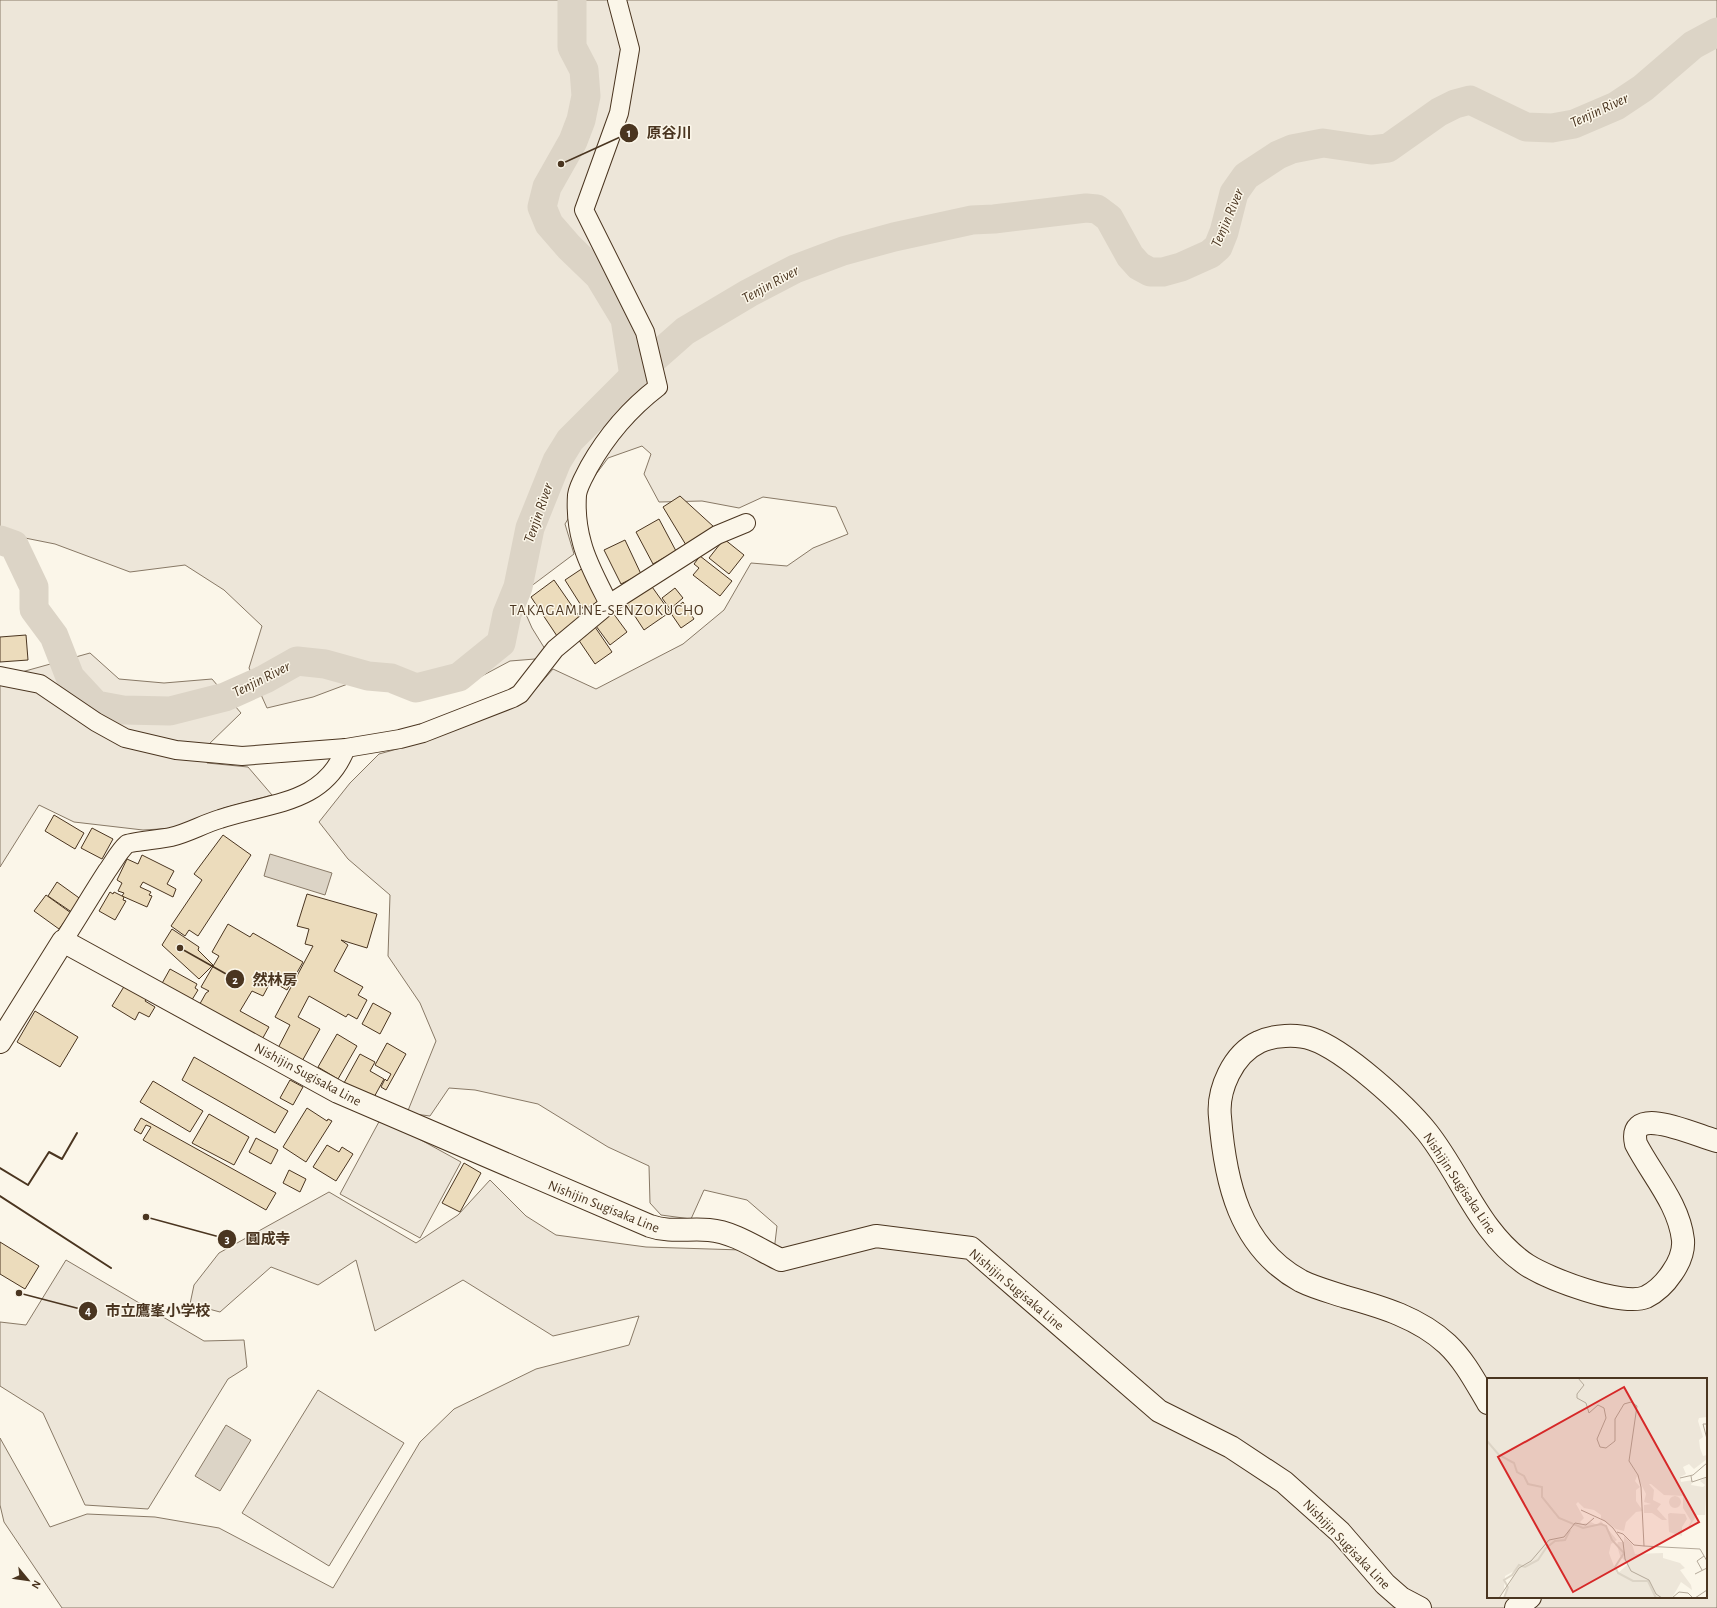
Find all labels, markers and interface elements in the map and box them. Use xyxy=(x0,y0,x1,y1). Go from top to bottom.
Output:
water label: Tenjin River xyxy=(1568,90,1632,130)
callout: 原谷川 xyxy=(619,119,700,146)
text: 原谷川 xyxy=(646,125,692,141)
text: 1 xyxy=(627,127,631,139)
water label: Tenjin River xyxy=(1208,186,1247,250)
water label: Tenjin River xyxy=(739,262,802,306)
water label: Tenjin River xyxy=(521,480,556,545)
district label: TAKAGAMINE-SENZOKUCHO xyxy=(510,603,704,618)
water label: Tenjin River xyxy=(230,658,293,700)
callout: 然林房 xyxy=(225,966,306,993)
text: 然林房 xyxy=(252,971,298,988)
text: 2 xyxy=(232,974,238,986)
street label: Nishijin Sugisaka Line xyxy=(252,1041,363,1109)
street label: Nishijin Sugisaka Line xyxy=(1420,1130,1498,1237)
street label: Nishijin Sugisaka Line xyxy=(546,1178,661,1236)
callout: 圓成寺 xyxy=(217,1225,298,1252)
text: 圓成寺 xyxy=(245,1230,291,1247)
text: 3 xyxy=(224,1233,230,1245)
street label: Nishijin Sugisaka Line xyxy=(966,1246,1066,1333)
callout: 市立鷹峯小学校 xyxy=(78,1297,219,1324)
text: 市立鷹峯小学校 xyxy=(105,1303,211,1319)
text: 4 xyxy=(85,1305,91,1317)
inset map xyxy=(1487,1378,1707,1598)
street label: Nishijin Sugisaka Line xyxy=(1300,1497,1393,1592)
north arrow xyxy=(8,1560,48,1600)
text: N xyxy=(30,1579,43,1591)

